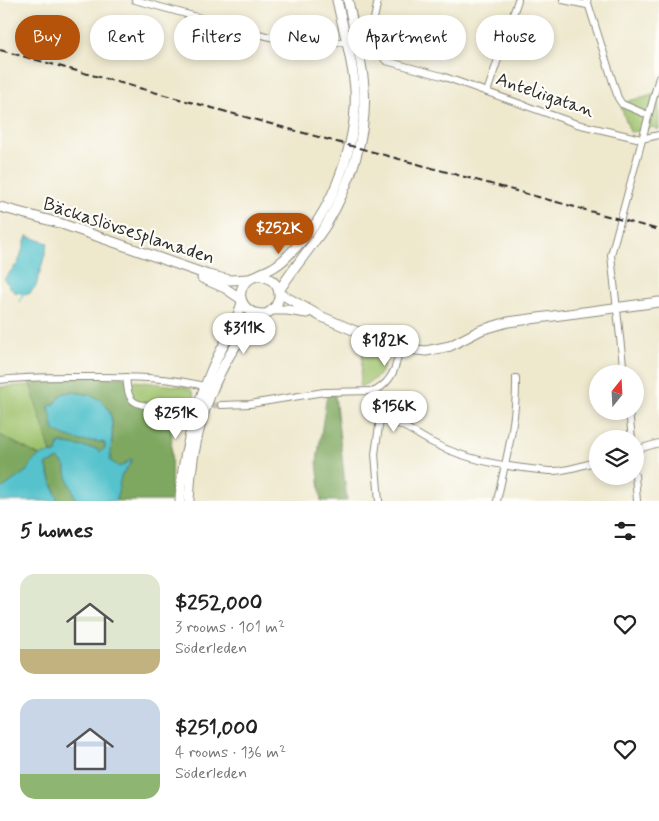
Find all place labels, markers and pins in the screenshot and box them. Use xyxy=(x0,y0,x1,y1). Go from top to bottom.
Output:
pin: $252K xyxy=(244,212,314,255)
pin: $311K xyxy=(209,312,279,355)
pin: $182K xyxy=(350,324,420,367)
pin: $156K xyxy=(359,390,429,433)
pin: $251K xyxy=(141,398,211,440)

